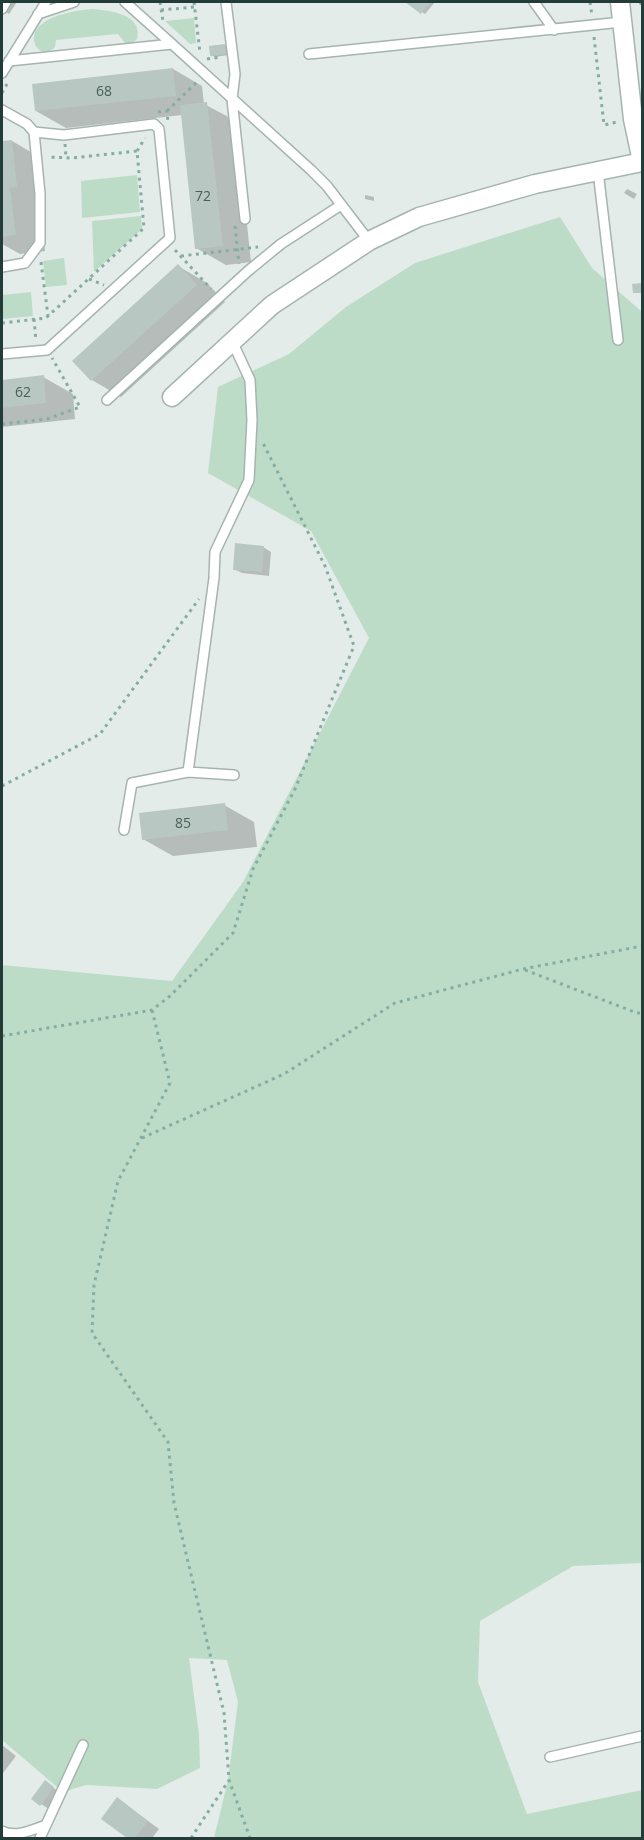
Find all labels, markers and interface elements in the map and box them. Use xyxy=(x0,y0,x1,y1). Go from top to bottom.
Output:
house number: 68 xyxy=(96,81,112,100)
house number: 72 xyxy=(195,186,211,205)
house number: 62 xyxy=(15,382,31,401)
house number: 85 xyxy=(175,813,191,832)

